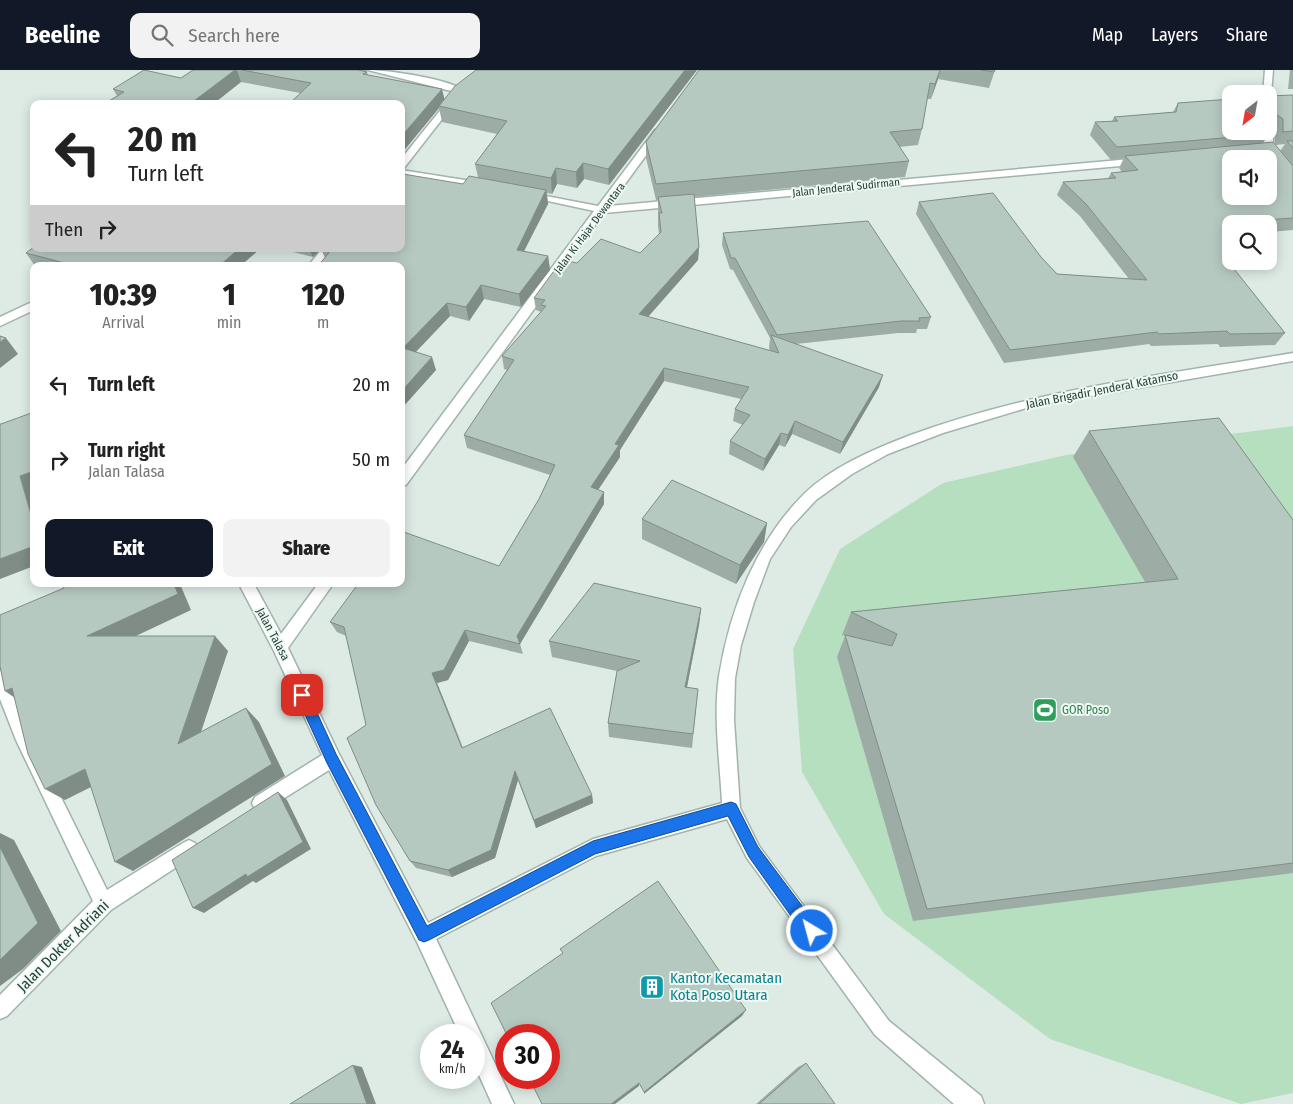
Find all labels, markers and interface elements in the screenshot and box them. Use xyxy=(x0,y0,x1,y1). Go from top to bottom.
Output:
search box xyxy=(130,13,480,58)
text: Beeline xyxy=(25,21,100,49)
icon: search xyxy=(148,21,176,49)
text: Search here xyxy=(188,24,280,47)
text: Map xyxy=(1092,24,1123,46)
text: Layers xyxy=(1151,24,1198,46)
text: Share xyxy=(1226,24,1268,46)
north arrow xyxy=(1222,85,1278,140)
map controls xyxy=(1222,85,1277,270)
text: 20 m xyxy=(128,118,197,160)
icon: left xyxy=(45,120,110,185)
button: sound xyxy=(1222,150,1277,205)
text: Turn left xyxy=(128,160,204,187)
street label: Jalan Jenderal Sudirman xyxy=(792,175,900,200)
street label: Jalan Ki Hajar Dewantara xyxy=(551,180,628,276)
icon: right xyxy=(93,215,121,243)
button: search xyxy=(1222,215,1277,270)
text: Then xyxy=(45,218,83,241)
text: 10:39 xyxy=(90,277,157,313)
text: 1 xyxy=(223,277,236,313)
text: 120 xyxy=(301,277,345,313)
text: Arrival xyxy=(102,313,145,332)
text: min xyxy=(217,313,242,332)
text: m xyxy=(317,313,329,332)
street label: Jalan Brigadir Jenderal Katamso xyxy=(1025,368,1179,412)
icon: left xyxy=(45,371,73,399)
text: Turn left xyxy=(88,373,155,396)
text: 20 m xyxy=(353,373,390,396)
text: Turn right xyxy=(88,439,165,462)
icon: right xyxy=(45,446,73,474)
text: 50 m xyxy=(352,448,390,471)
text: Jalan Talasa xyxy=(88,462,165,481)
button: Exit xyxy=(45,519,213,577)
button: Share xyxy=(223,519,390,577)
street label: Jalan Talasa xyxy=(253,605,293,663)
pin xyxy=(281,674,323,716)
icon: arrive xyxy=(288,681,316,709)
sports icon: GOR Poso xyxy=(1032,697,1058,723)
place label: GOR Poso xyxy=(1062,703,1109,717)
street label: Jalan Dokter Adriani xyxy=(13,896,113,996)
position arrow xyxy=(785,904,837,956)
place label: Kantor Kecamatan Kota Poso Utara xyxy=(670,969,782,1004)
building icon: Kantor Kecamatan Kota Poso Utara xyxy=(639,974,665,1000)
speed limit sign: 30 xyxy=(495,1024,560,1089)
text: 24 xyxy=(441,1035,464,1065)
text: km/h xyxy=(439,1062,466,1076)

